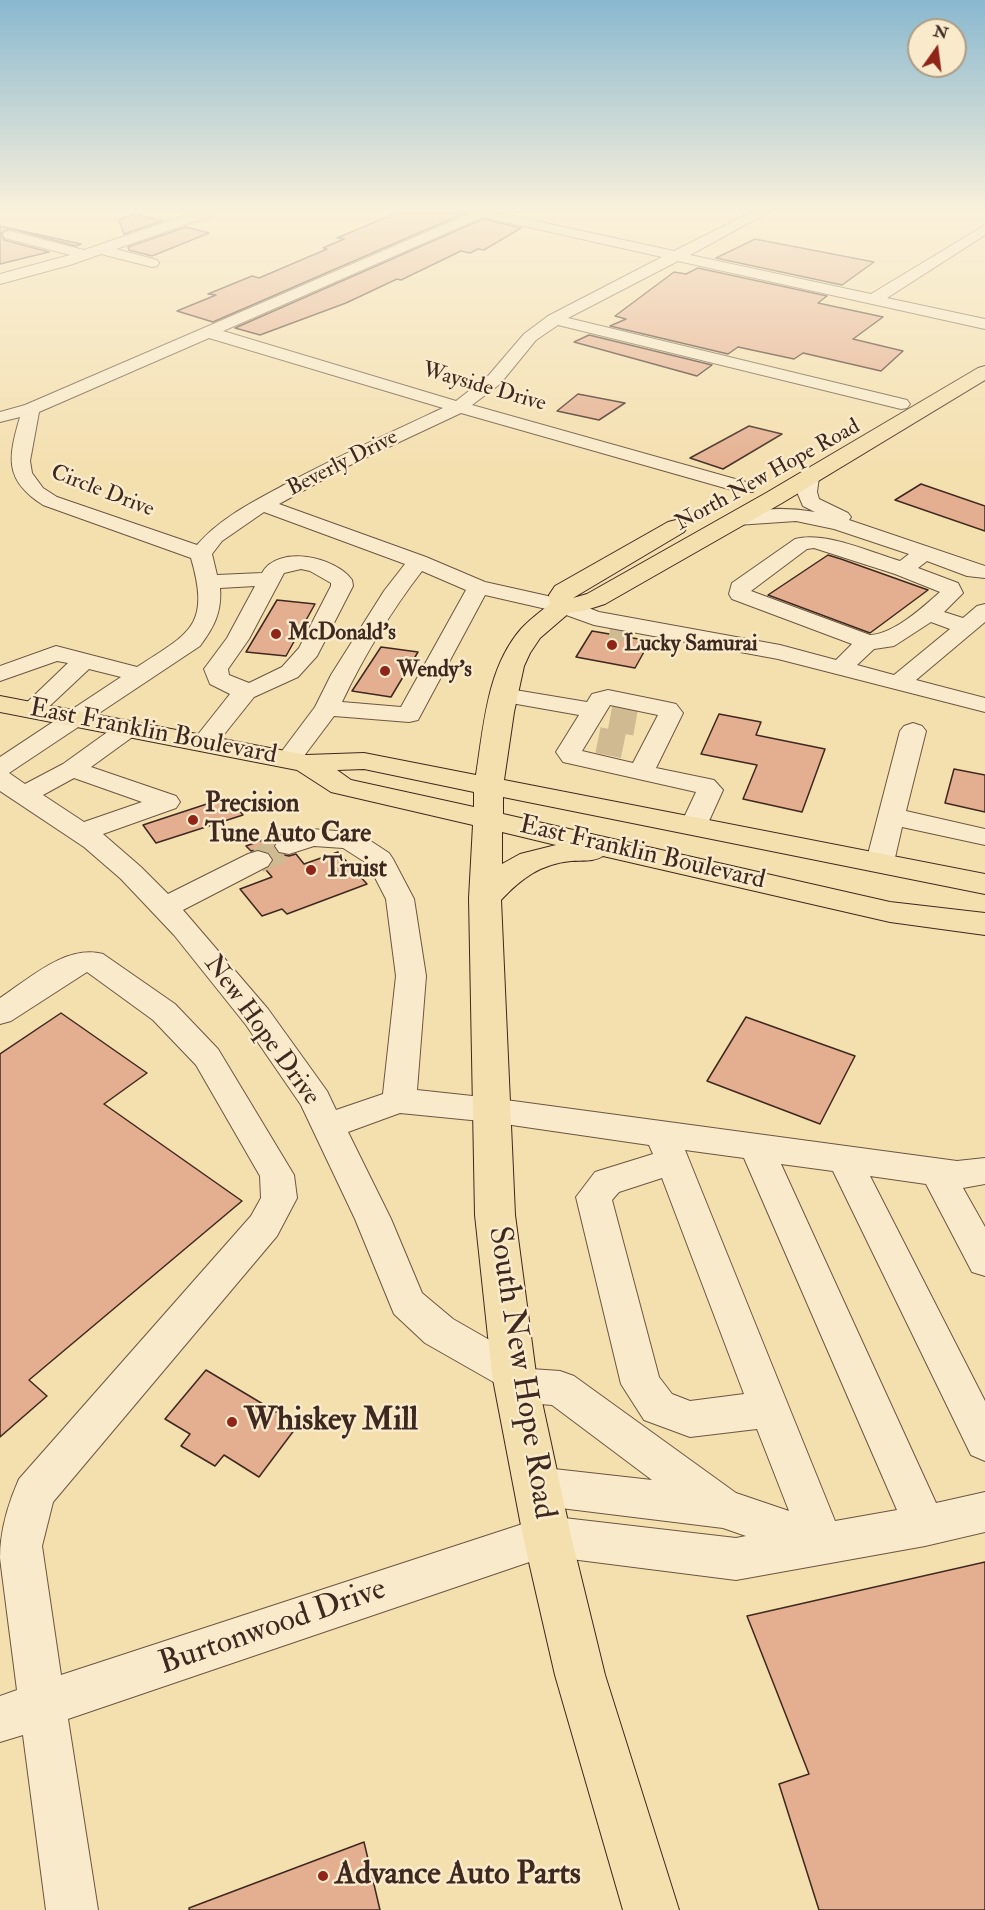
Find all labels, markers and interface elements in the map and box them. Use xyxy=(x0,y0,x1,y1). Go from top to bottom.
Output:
north arrow xyxy=(907,18,967,78)
text: N xyxy=(931,21,950,44)
street label: Wayside Drive xyxy=(419,358,549,418)
street label: North New Hope Road xyxy=(671,414,865,538)
street label: Beverly Drive xyxy=(283,425,403,503)
street label: Circle Drive xyxy=(47,460,157,524)
place label: McDonald's xyxy=(288,621,396,647)
marker: McDonald's xyxy=(269,627,283,641)
place label: Lucky Samurai xyxy=(624,632,758,658)
marker: Lucky Samurai xyxy=(605,638,619,652)
place label: Wendy's xyxy=(397,658,472,684)
marker: Wendy's xyxy=(378,664,392,678)
street label: East Franklin Boulevard xyxy=(27,694,279,772)
place label: Precision Tune Auto Care xyxy=(205,789,371,850)
street label: East Franklin Boulevard xyxy=(516,811,768,897)
marker: Precision Tune Auto Care xyxy=(186,813,200,827)
place label: Truist xyxy=(323,854,387,886)
marker: Truist xyxy=(304,863,318,877)
street label: New Hope Drive xyxy=(196,950,326,1112)
street label: South New Hope Road xyxy=(478,1224,562,1522)
place label: Whiskey Mill xyxy=(244,1403,418,1441)
marker: Whiskey Mill xyxy=(225,1415,239,1429)
street label: Burtonwood Drive xyxy=(155,1571,391,1685)
place label: Advance Auto Parts xyxy=(335,1857,581,1895)
marker: Advance Auto Parts xyxy=(316,1869,330,1883)

